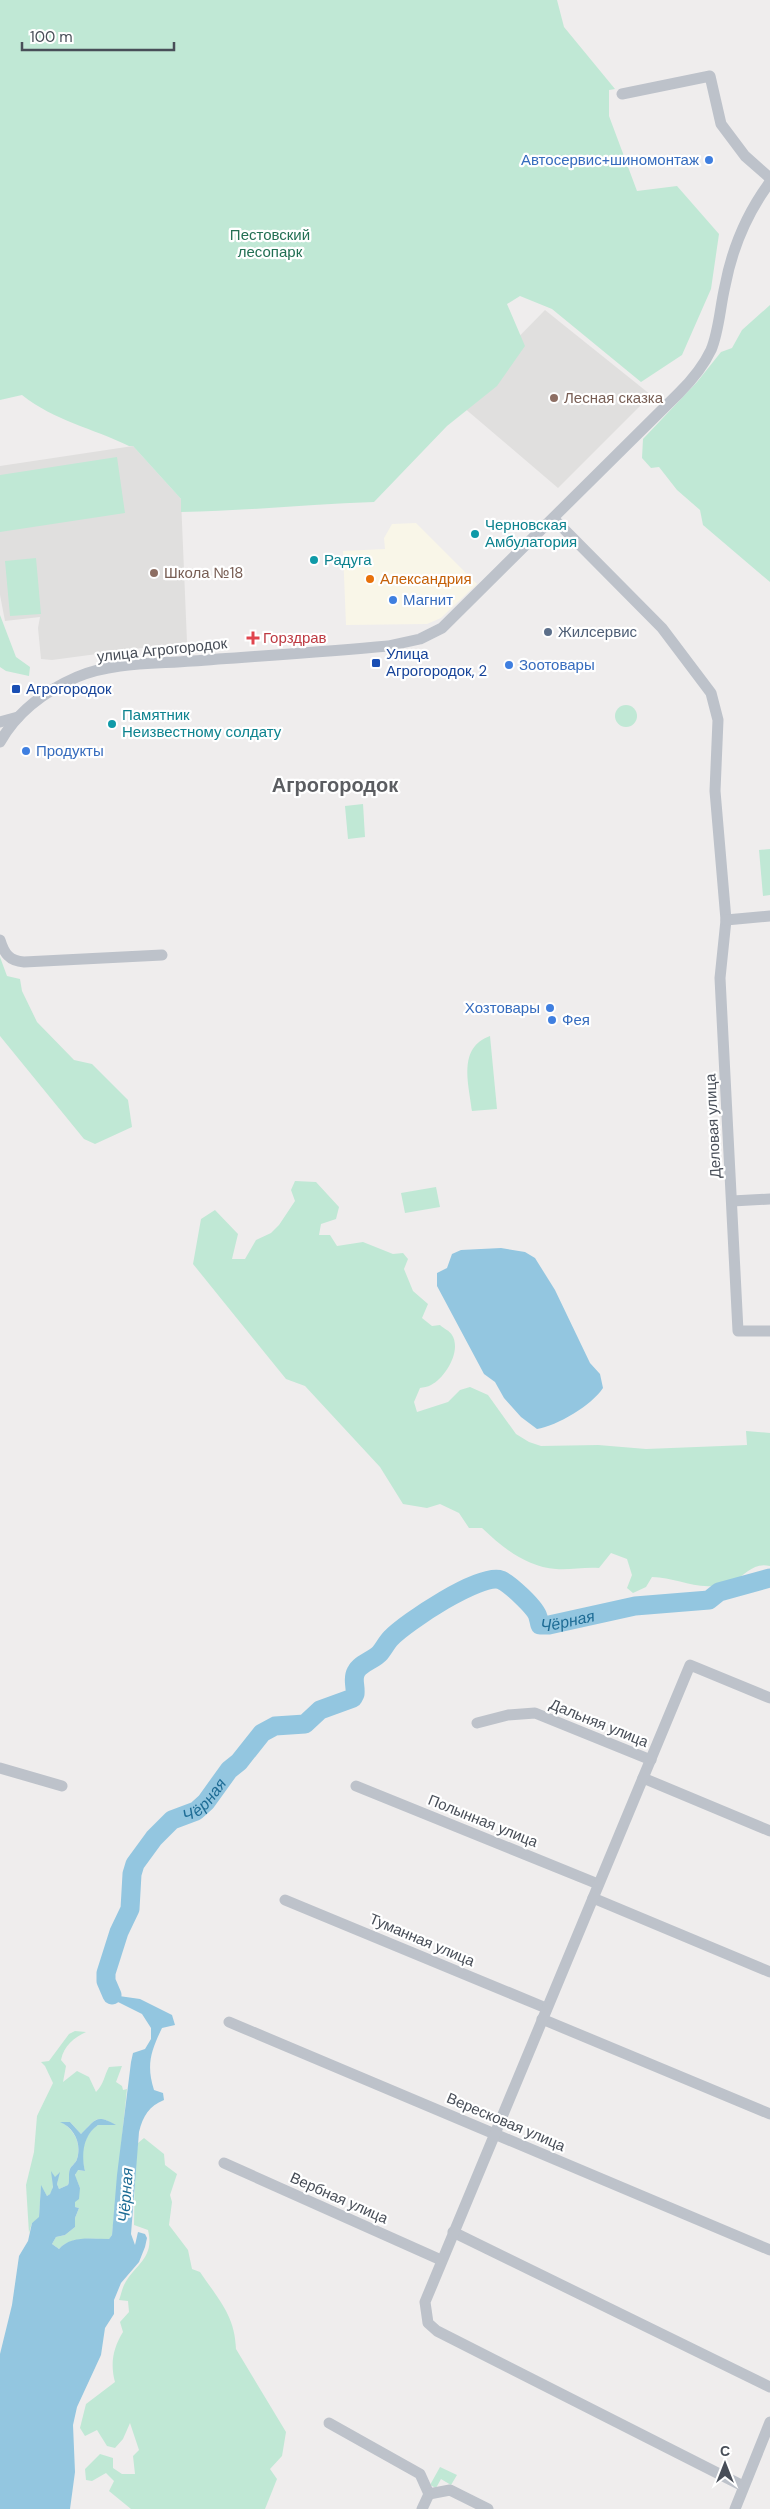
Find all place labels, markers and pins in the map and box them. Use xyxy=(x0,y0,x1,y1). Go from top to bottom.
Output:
place label: Автосервис+шиномонтаж xyxy=(521,150,699,170)
marker: Автосервис+шиномонтаж xyxy=(703,154,715,166)
place label: Лесная сказка xyxy=(564,388,664,408)
marker: Лесная сказка xyxy=(548,392,560,404)
place label: Черновская Амбулатория xyxy=(485,515,577,552)
marker: Черновская Амбулатория xyxy=(469,528,481,540)
place label: Радуга xyxy=(324,550,372,570)
marker: Радуга xyxy=(308,554,320,566)
place label: Школа №18 xyxy=(164,563,243,583)
marker: Школа №18 xyxy=(148,567,160,579)
place label: Александрия xyxy=(380,569,472,589)
marker: Александрия xyxy=(364,573,376,585)
place label: Магнит xyxy=(403,590,453,610)
marker: Магнит xyxy=(387,594,399,606)
place label: Жилсервис xyxy=(558,622,638,642)
marker: Жилсервис xyxy=(542,626,554,638)
place label: Горздрав xyxy=(263,628,327,648)
marker: Горздрав xyxy=(247,632,259,644)
place label: Улица Агрогородок, 2 xyxy=(386,644,487,681)
place label: Зоотовары xyxy=(519,655,595,675)
marker: Улица Агрогородок, 2 xyxy=(370,657,382,669)
marker: Зоотовары xyxy=(503,659,515,671)
place label: Агрогородок xyxy=(26,679,112,699)
marker: Агрогородок xyxy=(10,683,22,695)
place label: Памятник Неизвестному солдату xyxy=(122,705,282,742)
marker: Памятник Неизвестному солдату xyxy=(106,718,118,730)
place label: Продукты xyxy=(36,741,104,761)
marker: Продукты xyxy=(20,745,32,757)
place label: Хозтовары xyxy=(465,998,540,1018)
marker: Хозтовары xyxy=(544,1002,556,1014)
place label: Фея xyxy=(562,1010,590,1030)
marker: Фея xyxy=(546,1014,558,1026)

